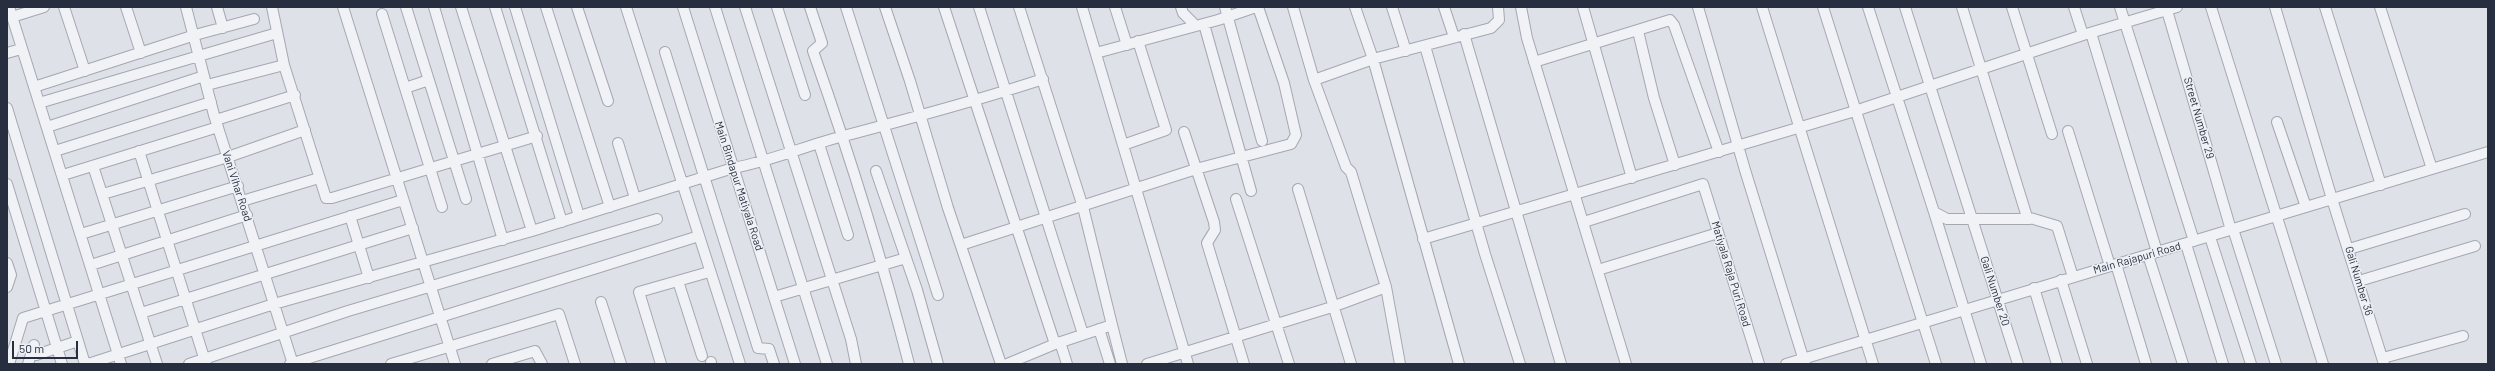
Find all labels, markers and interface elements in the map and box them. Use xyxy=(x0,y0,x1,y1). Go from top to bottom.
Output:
street label: Street Number 29 xyxy=(2181,76,2217,160)
street label: Main Bindapur Matiyala Road xyxy=(712,120,766,252)
street label: Vani Vihar Road xyxy=(219,149,255,223)
street label: Matiyala Raja Puri Road xyxy=(1709,220,1753,328)
street label: Main Rajapuri Road xyxy=(2092,239,2182,277)
street label: Gali Number 36 xyxy=(2342,245,2376,317)
street label: Gali Number 20 xyxy=(1978,255,2012,327)
scale bar xyxy=(14,333,80,359)
text: 50 m xyxy=(19,341,44,355)

